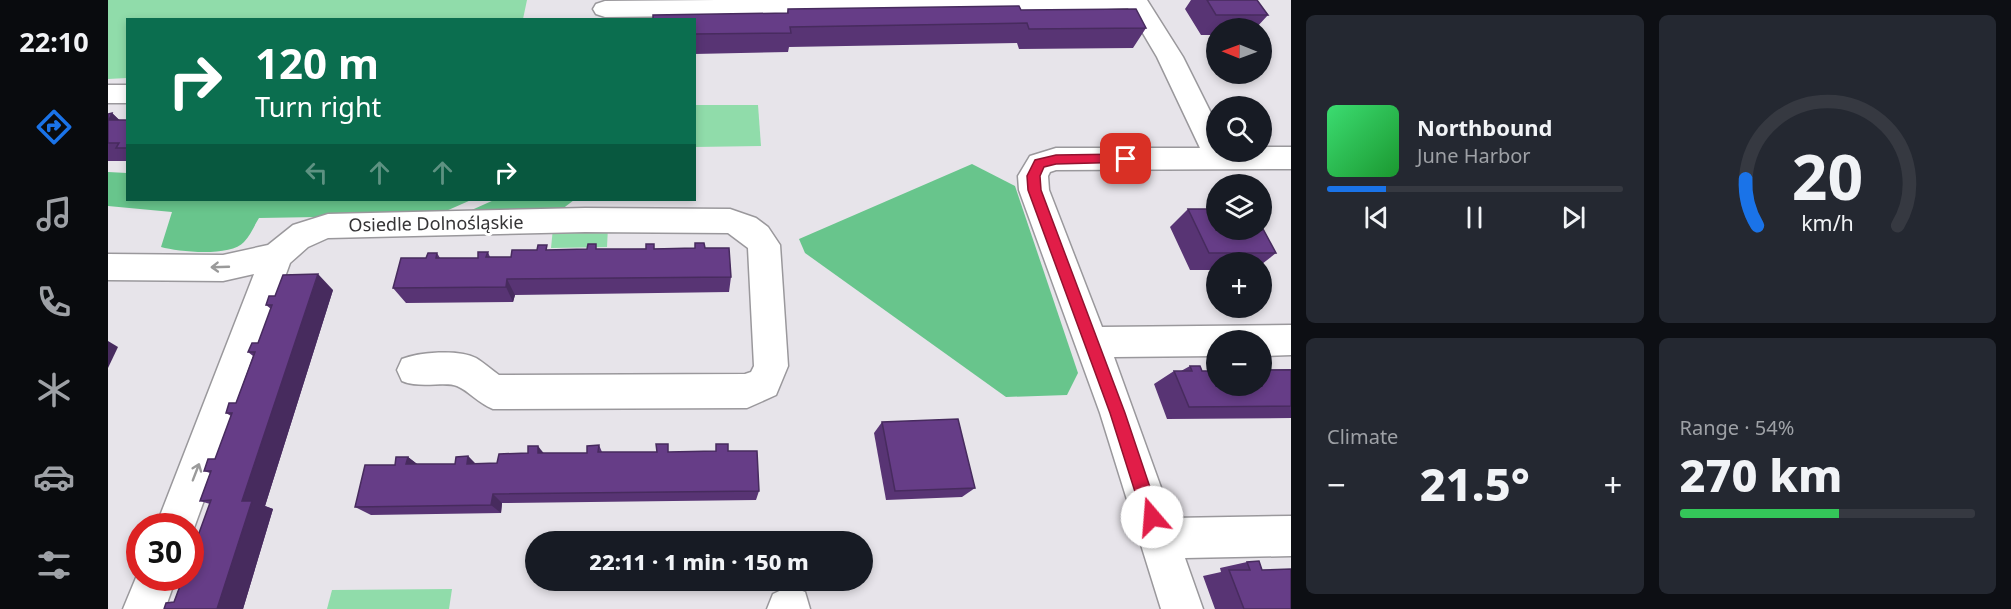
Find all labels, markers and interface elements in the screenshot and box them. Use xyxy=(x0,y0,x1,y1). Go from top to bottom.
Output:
north arrow xyxy=(1206,18,1272,84)
map controls xyxy=(1206,18,1272,396)
text: 22:10 xyxy=(19,23,89,60)
text: 120 m xyxy=(255,34,379,91)
icon: right xyxy=(156,42,234,120)
text: Turn right xyxy=(255,88,381,125)
button: search xyxy=(1206,96,1272,162)
icon: directions xyxy=(33,106,75,148)
text: Northbound xyxy=(1417,112,1552,142)
pin xyxy=(1100,133,1151,184)
text: 20 xyxy=(1792,133,1863,218)
icon: arrive xyxy=(1109,142,1142,175)
text: June Harbor xyxy=(1417,142,1531,169)
icon: left xyxy=(300,156,333,189)
icon: ahead xyxy=(363,156,396,189)
icon: ahead xyxy=(426,156,459,189)
icon: right xyxy=(489,156,522,189)
button: layers xyxy=(1206,174,1272,240)
icon: music xyxy=(33,193,75,235)
icon: previous xyxy=(1360,201,1393,234)
icon: pause xyxy=(1458,201,1491,234)
icon: next xyxy=(1557,201,1590,234)
street label: Osiedle Dolnośląskie xyxy=(348,209,524,237)
text: km/h xyxy=(1801,209,1854,238)
button: + xyxy=(1206,252,1272,318)
one-way arrow xyxy=(211,262,231,273)
icon: phone xyxy=(33,281,75,323)
button: − xyxy=(1206,330,1272,396)
icon: climate xyxy=(33,369,75,411)
text: Range · 54% xyxy=(1680,414,1794,441)
text: Climate xyxy=(1327,423,1398,450)
text: 270 km xyxy=(1680,444,1842,505)
text: 21.5° xyxy=(1420,453,1530,514)
icon: car xyxy=(33,456,75,498)
text: − xyxy=(1327,462,1346,507)
text: + xyxy=(1604,462,1622,507)
one-way arrow xyxy=(192,463,203,482)
position arrow xyxy=(1120,485,1184,549)
speed limit sign: 30 xyxy=(126,513,204,591)
icon: filters xyxy=(33,544,75,586)
text: 22:11 · 1 min · 150 m xyxy=(589,546,809,576)

